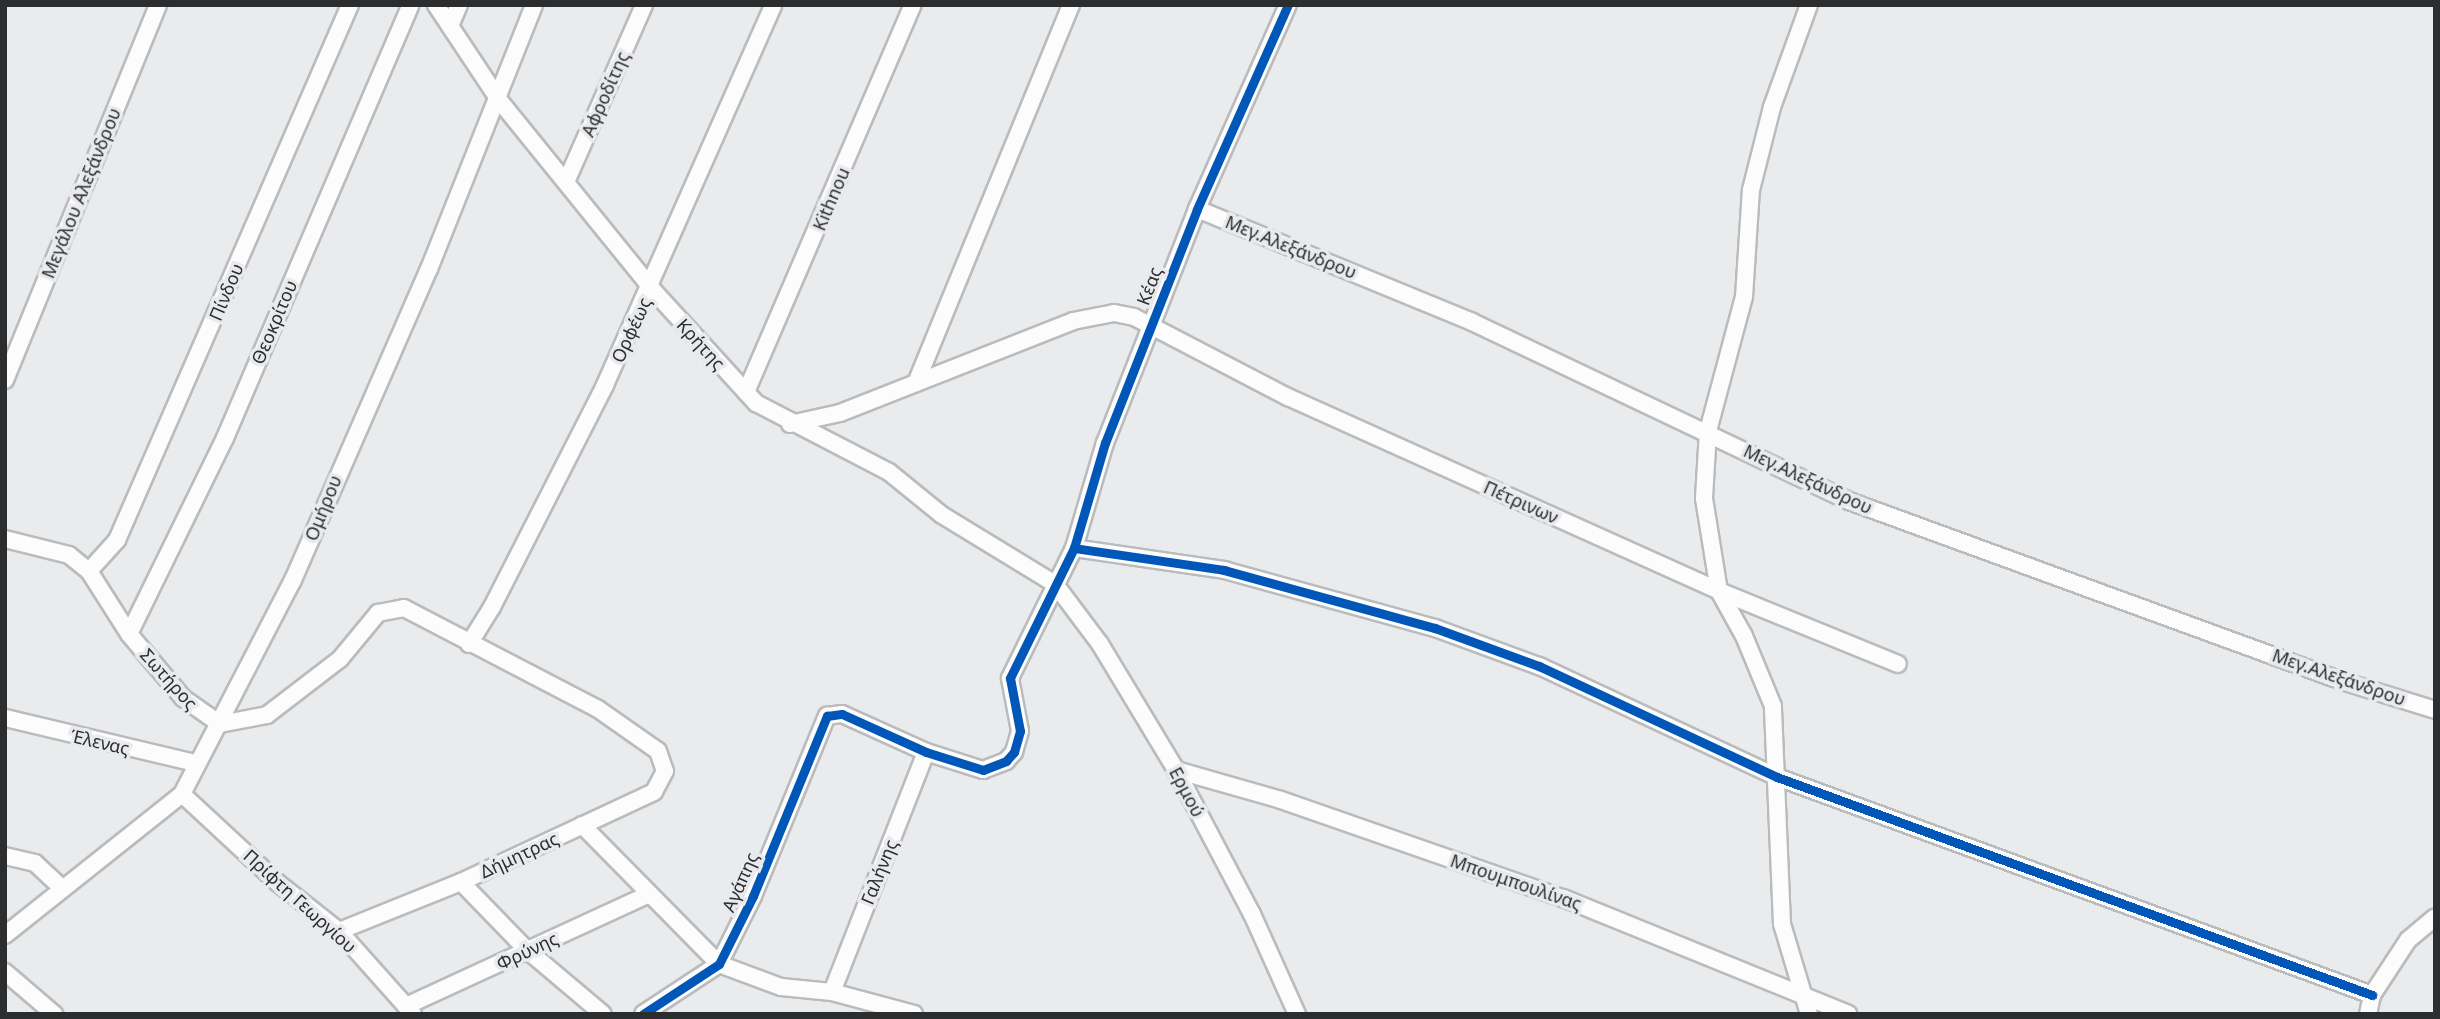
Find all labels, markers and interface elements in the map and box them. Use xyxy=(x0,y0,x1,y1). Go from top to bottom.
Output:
street label: Αφροδίτης xyxy=(577,48,633,140)
street label: Μεγάλου Αλεξάνδρου xyxy=(37,105,125,281)
street label: Κithnou xyxy=(808,164,854,234)
street label: Μεγ.Αλεξάνδρου xyxy=(1222,211,1360,283)
street label: Πίνδου xyxy=(204,260,248,324)
street label: Κέας xyxy=(1132,264,1166,308)
street label: Θεοκρίτου xyxy=(247,277,301,367)
street label: Ορφέως xyxy=(607,294,655,366)
street label: Κρήτης xyxy=(672,314,730,374)
street label: Μεγ.Αλεξάνδρου xyxy=(1740,440,1876,518)
street label: Ομήρου xyxy=(300,472,346,544)
street label: Πέτρινων xyxy=(1480,476,1562,528)
street label: Σωτήρος xyxy=(136,644,202,714)
street label: Μεγ.Αλεξάνδρου xyxy=(2270,644,2408,710)
street label: Έλενας xyxy=(69,725,131,759)
street label: Ερμού xyxy=(1165,763,1209,821)
street label: Δήμητρας xyxy=(476,827,562,883)
street label: Γαλήνης xyxy=(856,836,902,908)
street label: Πρίφτη Γεωργίου xyxy=(239,845,361,957)
street label: Αγάπης xyxy=(717,849,763,915)
street label: Μπουμπουλίνας xyxy=(1448,849,1584,915)
street label: Φρύνης xyxy=(493,927,561,975)

